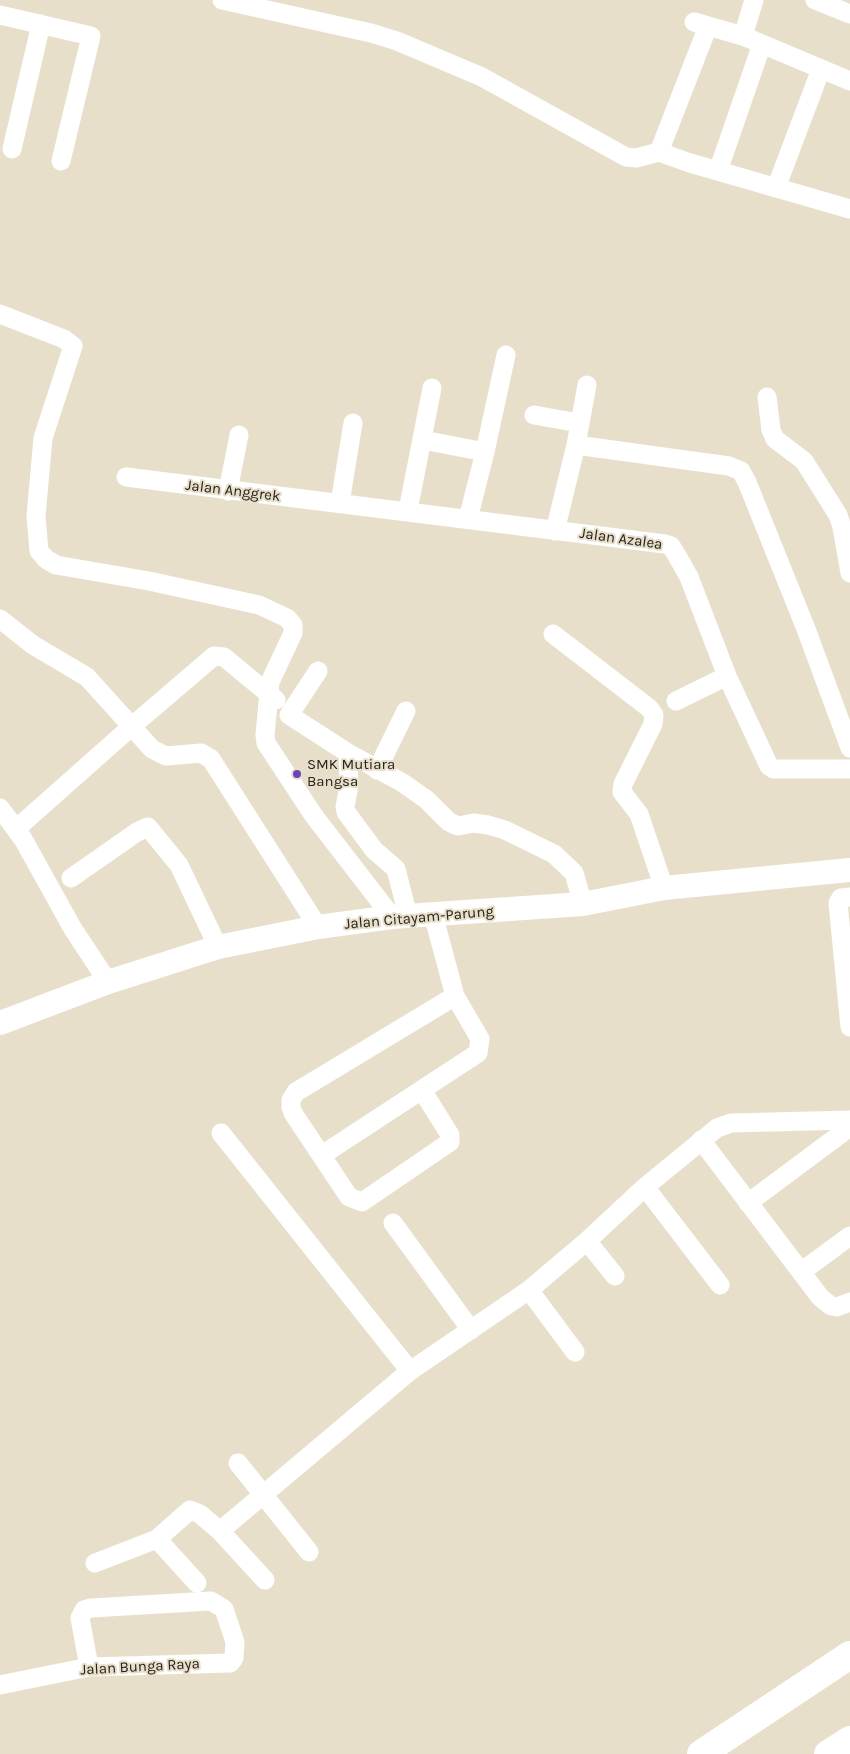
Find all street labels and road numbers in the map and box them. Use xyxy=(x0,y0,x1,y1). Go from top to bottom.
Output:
street label: Jalan Anggrek xyxy=(184,476,282,506)
street label: Jalan Azalea xyxy=(578,524,664,554)
street label: Jalan Citayam-Parung xyxy=(343,902,495,934)
street label: Jalan Bunga Raya xyxy=(80,1655,200,1679)

